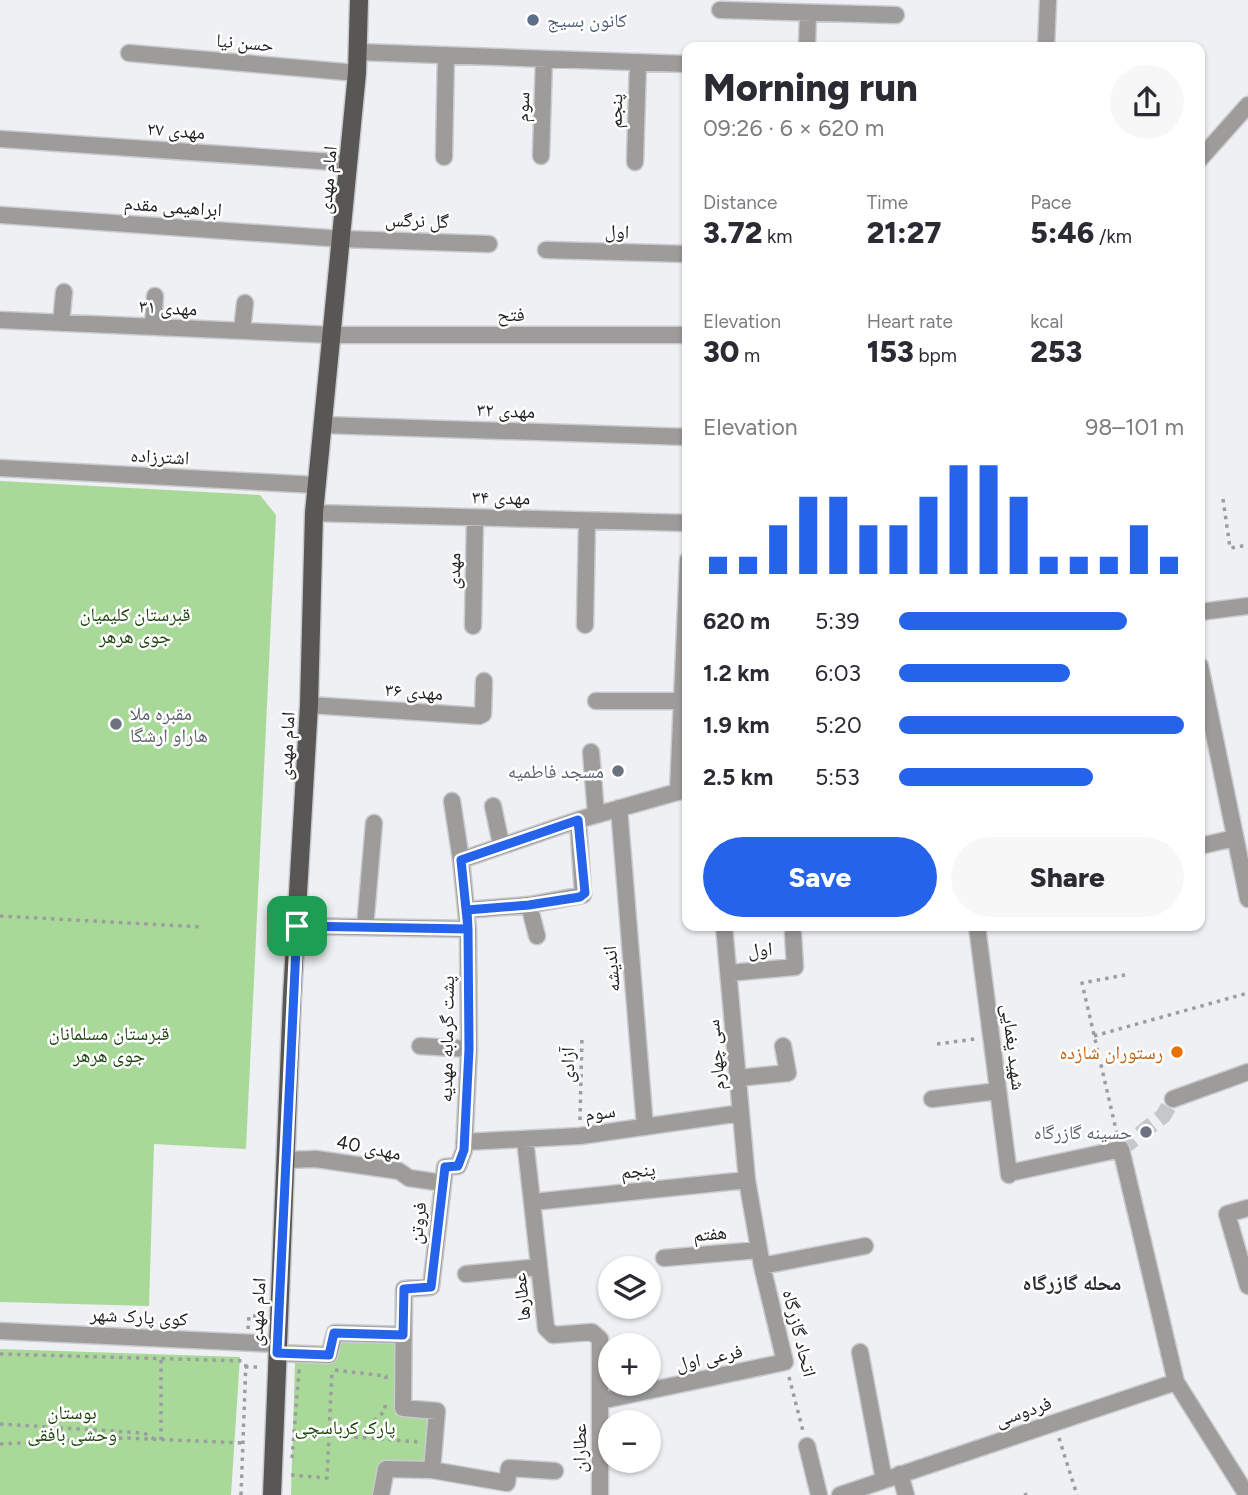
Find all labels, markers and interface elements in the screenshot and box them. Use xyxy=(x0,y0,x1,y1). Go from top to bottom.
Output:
place label: کانون بسیج xyxy=(547,9,627,33)
marker: کانون بسیج xyxy=(525,12,541,28)
street label: حسن نیا xyxy=(215,29,275,56)
text: Morning run xyxy=(703,65,918,111)
button: share xyxy=(1110,65,1184,139)
street label: سوم xyxy=(510,91,537,123)
street label: پنجم xyxy=(604,93,628,129)
text: 09:26 · 6 × 620 m xyxy=(703,114,884,142)
street label: مهدی ۲۷ xyxy=(146,117,206,144)
street label: امام مهدی xyxy=(313,145,344,215)
text: Distance xyxy=(703,191,777,214)
text: Time xyxy=(867,191,908,214)
text: Pace xyxy=(1030,191,1071,214)
street label: ابراهیمی مقدم xyxy=(123,192,223,223)
street label: گل نرگس xyxy=(385,208,449,233)
text: 3.72 xyxy=(703,214,762,251)
text: 21:27 xyxy=(867,214,941,251)
text: 5:46 xyxy=(1030,214,1094,251)
street label: اول xyxy=(604,220,630,243)
text: km xyxy=(762,225,792,248)
text: /km xyxy=(1094,225,1132,248)
street label: مهدی ۳۱ xyxy=(138,294,198,321)
street label: فتح xyxy=(497,303,525,327)
text: Elevation xyxy=(703,310,781,333)
text: Heart rate xyxy=(867,310,953,333)
text: kcal xyxy=(1030,310,1064,333)
text: 30 xyxy=(703,333,739,370)
text: 153 xyxy=(867,333,914,370)
text: 253 xyxy=(1030,333,1082,370)
text: m xyxy=(739,344,760,367)
text: bpm xyxy=(914,344,957,367)
street label: مهدی ۳۲ xyxy=(476,398,536,423)
text: Elevation xyxy=(703,413,798,441)
text: 98–101 m xyxy=(1085,413,1184,441)
street label: اشترزاده xyxy=(130,443,190,470)
street label: مهدی ۳۴ xyxy=(472,485,530,510)
street label: مهدی xyxy=(442,552,465,590)
park label: قبرستان کلیمیان جوی هرهر xyxy=(79,603,191,648)
text: 620 m xyxy=(703,607,770,635)
text: 5:39 xyxy=(815,607,860,635)
text: 1.2 km xyxy=(703,659,770,687)
text: 6:03 xyxy=(815,659,861,687)
street label: مهدی ۳۶ xyxy=(384,678,444,705)
place label: مقبره ملا هاراو ارشگا xyxy=(130,702,208,747)
street label: امام مهدی xyxy=(273,711,302,781)
text: 1.9 km xyxy=(703,711,770,739)
text: 5:20 xyxy=(815,711,862,739)
marker: مقبره ملا هاراو ارشگا xyxy=(108,716,124,732)
place label: مسجد فاطمیه xyxy=(508,760,604,783)
marker: مسجد فاطمیه xyxy=(610,763,626,779)
text: 2.5 km xyxy=(703,763,773,791)
text: 5:53 xyxy=(815,763,860,791)
button: Save xyxy=(703,837,937,917)
button: Share xyxy=(951,837,1184,917)
pin xyxy=(267,896,327,956)
icon: arrive xyxy=(278,907,316,945)
street label: اول xyxy=(747,937,773,962)
street label: اندیشه xyxy=(598,945,625,993)
street label: پشت گرمابه مهدیه xyxy=(434,975,459,1103)
street label: شهید یغمایی xyxy=(997,1003,1030,1092)
street label: سی چهارم xyxy=(701,1018,732,1091)
park label: قبرستان مسلمانان جوی هرهر xyxy=(49,1022,169,1067)
place label: رستوران شازده xyxy=(1059,1041,1163,1064)
marker: رستوران شازده xyxy=(1169,1044,1185,1060)
street label: آزادی xyxy=(556,1046,579,1083)
street label: سوم xyxy=(583,1099,617,1128)
place label: حسینه گازرگاه xyxy=(1034,1121,1132,1144)
marker: حسینه گازرگاه xyxy=(1138,1124,1154,1140)
street label: مهدی 40 xyxy=(335,1130,403,1165)
street label: پنجم xyxy=(620,1157,657,1185)
street label: فروتن xyxy=(404,1201,431,1245)
street label: هفتم xyxy=(692,1221,728,1247)
map controls xyxy=(598,1256,661,1473)
button: layers xyxy=(598,1256,661,1319)
district label: محله گازرگاه xyxy=(1022,1270,1122,1295)
street label: عطارها xyxy=(508,1271,535,1322)
street label: امام مهدی xyxy=(244,1277,273,1347)
street label: اتحاد گازرگاه xyxy=(778,1287,821,1379)
street label: کوی پارک شهر xyxy=(89,1302,188,1331)
button: + xyxy=(598,1333,661,1396)
street label: فرعی اول xyxy=(674,1339,745,1376)
street label: فردوسی xyxy=(992,1391,1054,1432)
park label: بوستان وحشی بافقی xyxy=(27,1401,117,1446)
button: − xyxy=(598,1410,661,1473)
park label: پارک کرباسچی xyxy=(295,1416,395,1439)
street label: عطاران xyxy=(568,1423,591,1473)

